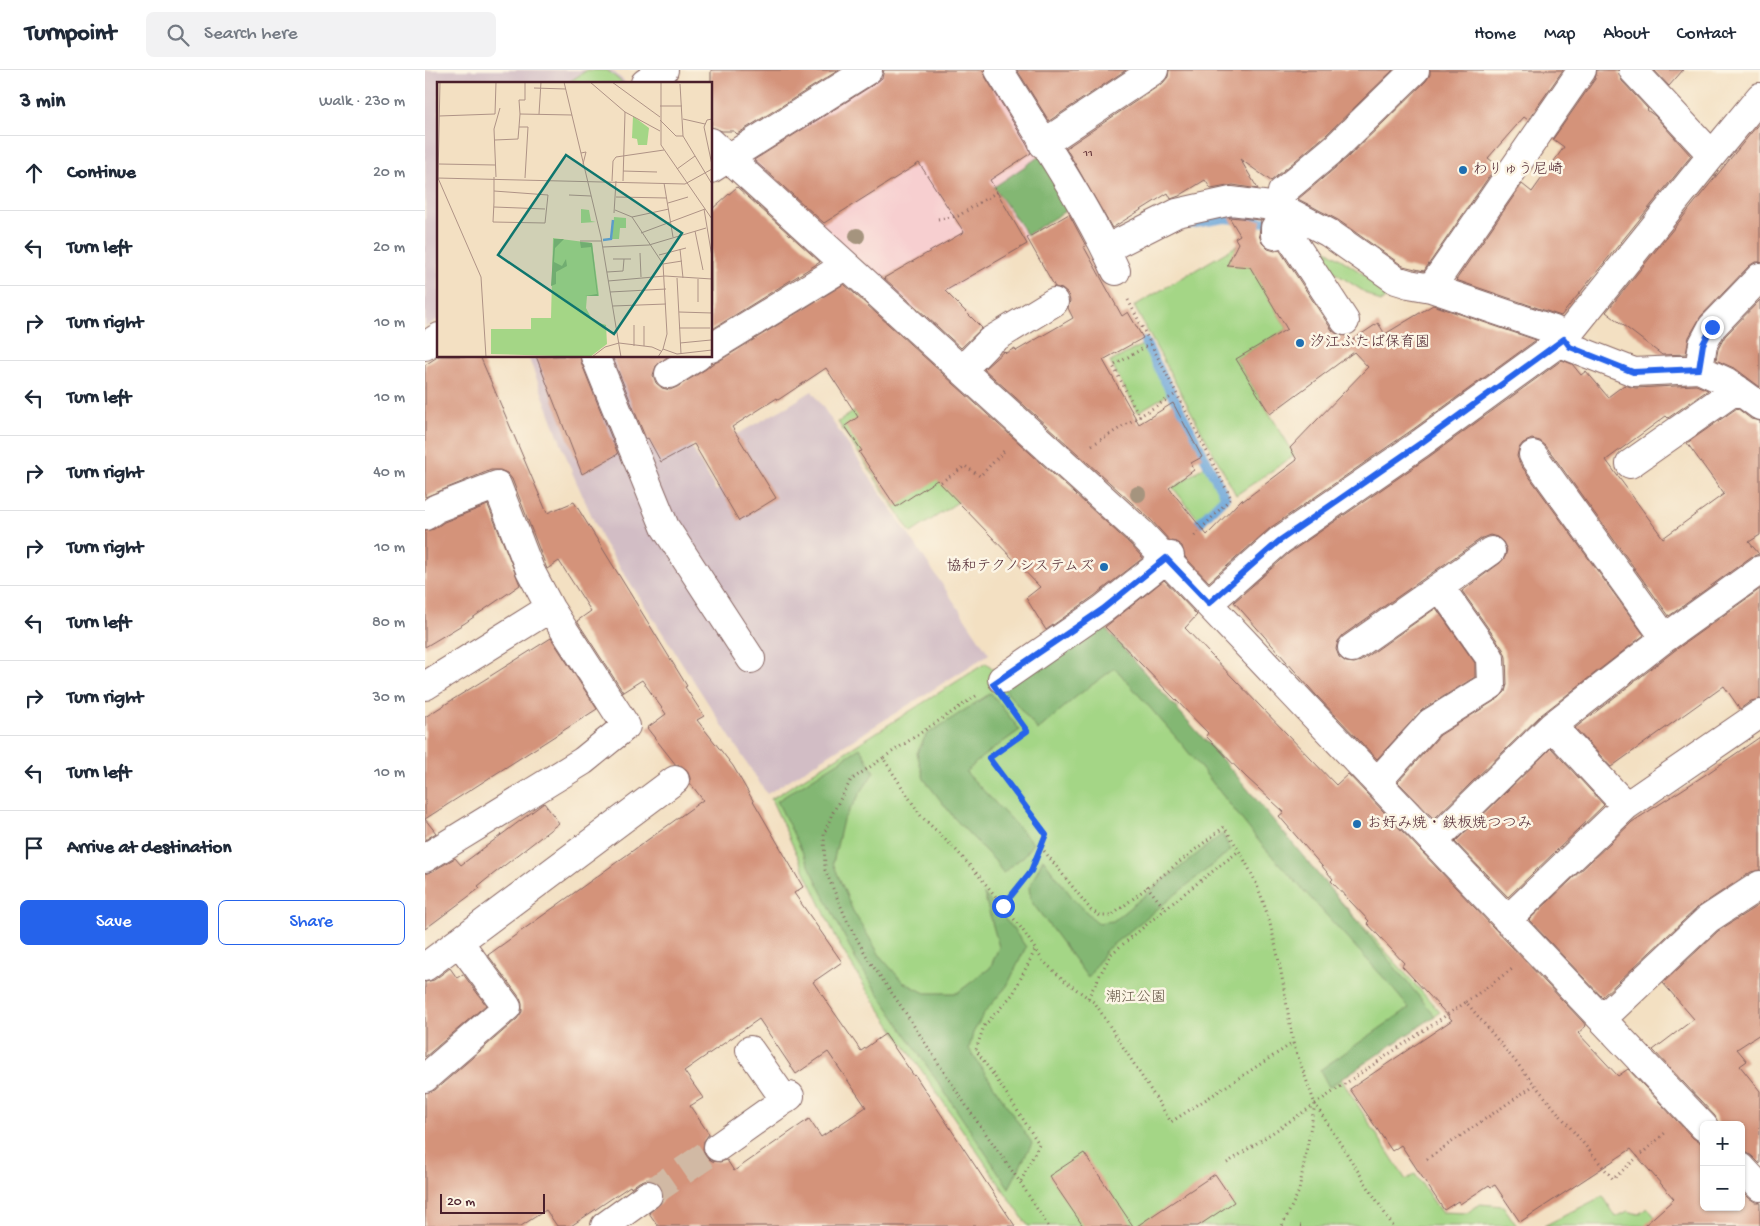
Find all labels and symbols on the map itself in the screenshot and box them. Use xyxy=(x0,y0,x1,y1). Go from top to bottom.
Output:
inset map xyxy=(437,82,713,358)
house number: 11 xyxy=(1082,147,1093,161)
place label: わりゅう尼崎 xyxy=(1473,160,1563,179)
marker: わりゅう尼崎 xyxy=(1457,164,1469,176)
route end xyxy=(1701,316,1724,339)
place label: 汐江ふたば保育園 xyxy=(1310,333,1430,352)
marker: 汐江ふたば保育園 xyxy=(1294,337,1306,349)
place label: 協和テクノシステムズ xyxy=(946,558,1094,576)
marker: 協和テクノシステムズ xyxy=(1098,561,1110,573)
place label: お好み焼・鉄板焼つつみ xyxy=(1367,815,1532,833)
marker: お好み焼・鉄板焼つつみ xyxy=(1351,818,1363,830)
route start xyxy=(992,895,1015,918)
park label: 潮江公園 xyxy=(1106,989,1166,1007)
scale bar xyxy=(440,1191,545,1214)

